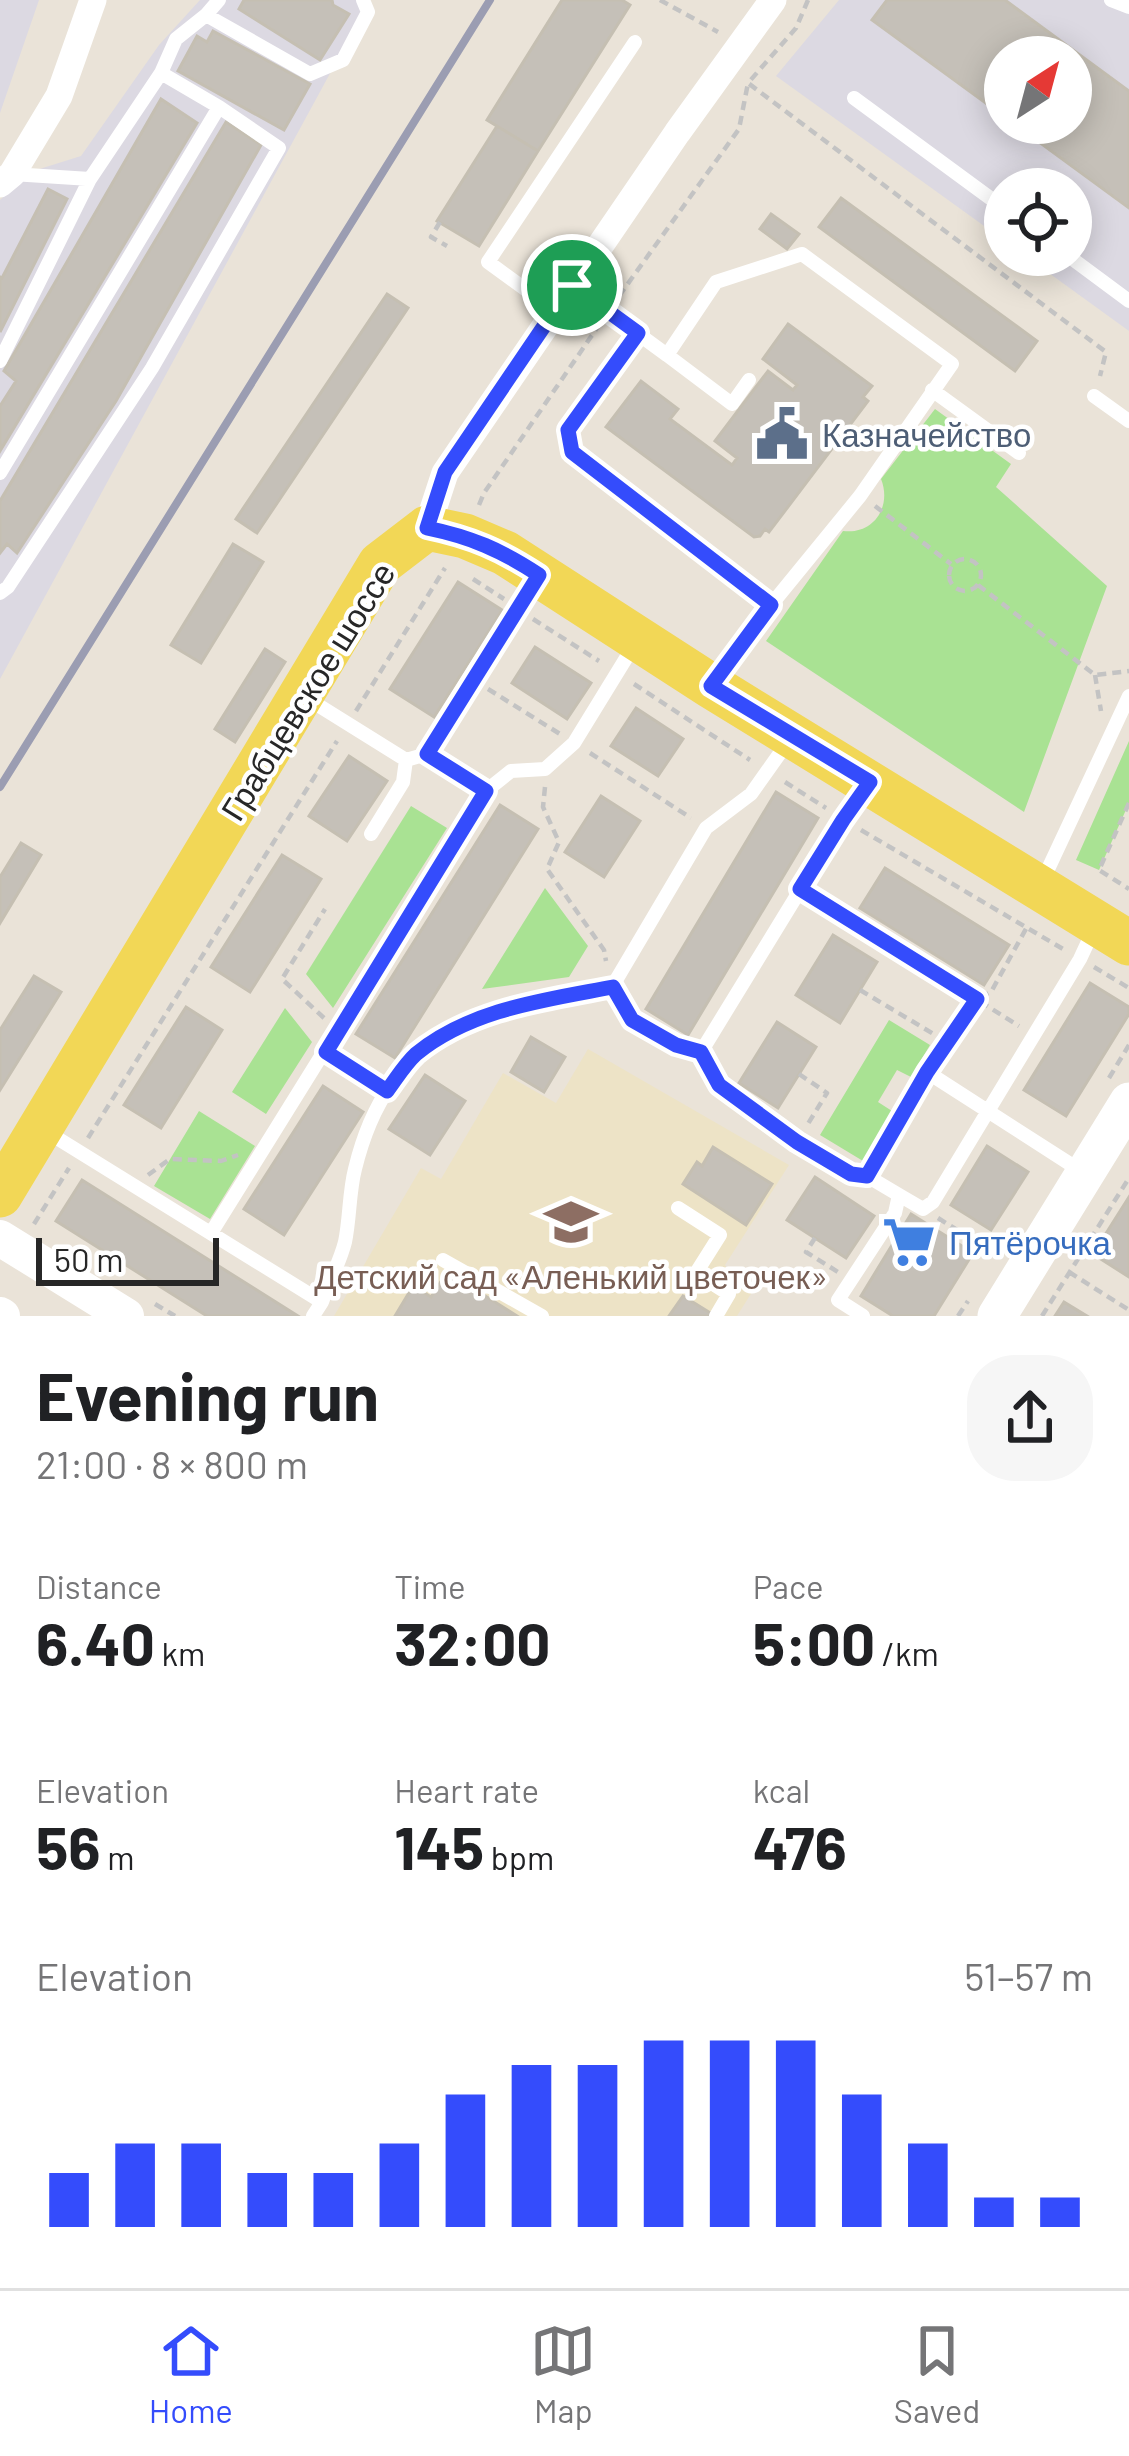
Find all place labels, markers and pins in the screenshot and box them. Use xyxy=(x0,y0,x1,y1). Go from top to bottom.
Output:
pin xyxy=(521,234,623,336)
public building icon: Казначейство xyxy=(753,405,811,463)
place label: Казначейство xyxy=(822,414,1031,454)
school or university icon: Детский сад «Аленький цветочек» xyxy=(542,1193,600,1251)
supermarket icon: Пятёрочка xyxy=(880,1213,938,1271)
place label: Пятёрочка xyxy=(949,1222,1111,1262)
place label: Детский сад «Аленький цветочек» xyxy=(314,1256,828,1296)

